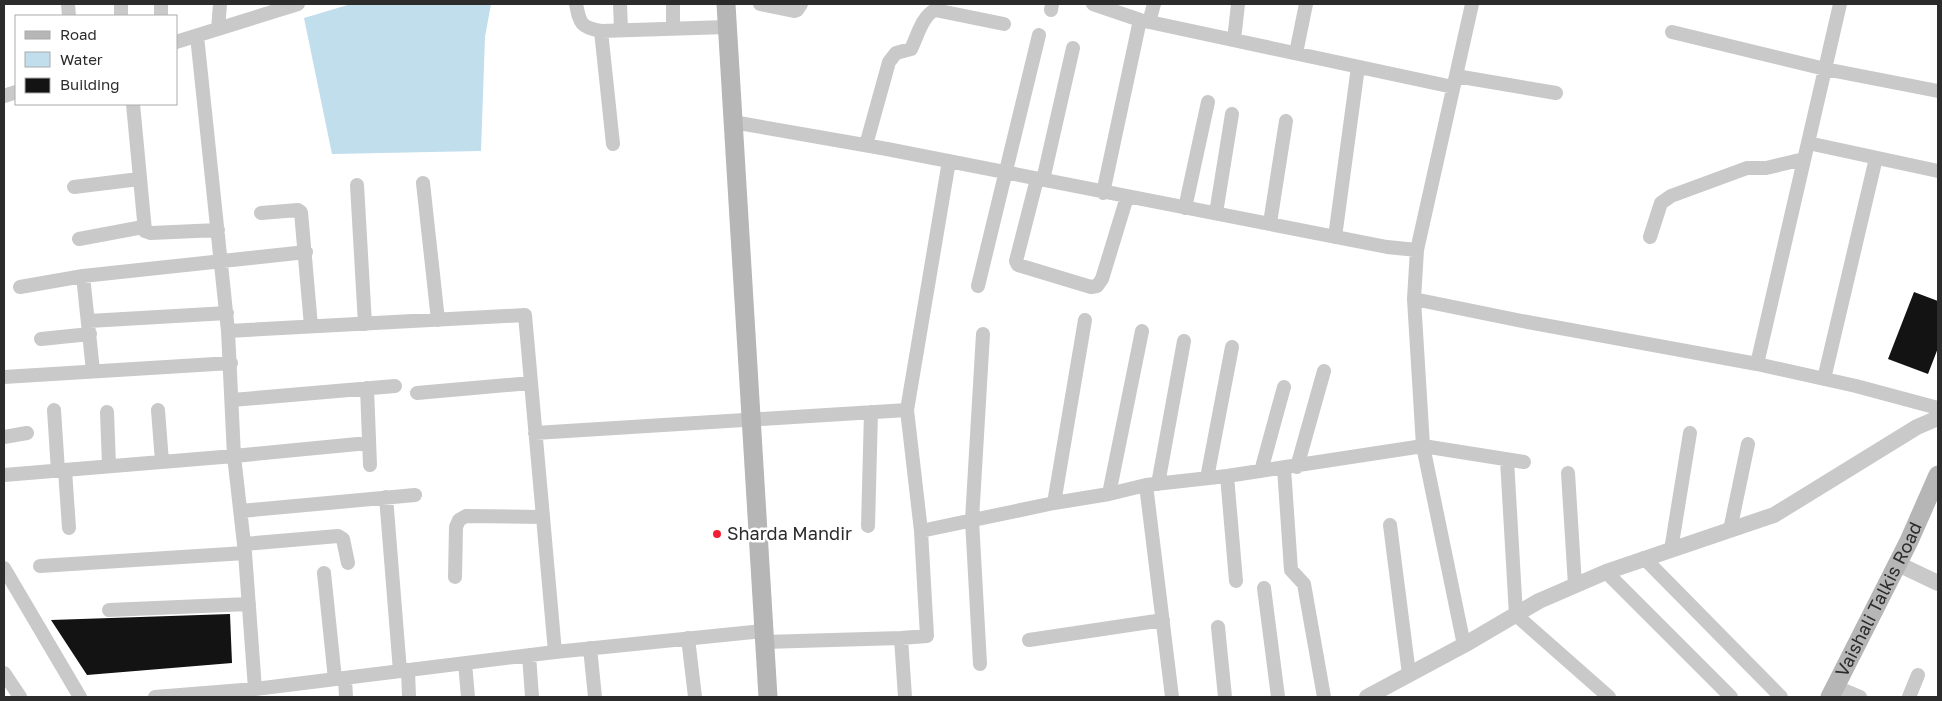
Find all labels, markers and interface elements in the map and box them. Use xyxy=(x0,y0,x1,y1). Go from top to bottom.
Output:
legend xyxy=(15,15,178,105)
text: Road xyxy=(60,25,97,43)
text: Water xyxy=(60,50,103,68)
text: Building xyxy=(60,75,120,93)
street label: Vaishali Talkis Road xyxy=(1830,518,1926,680)
place label: Sharda Mandir xyxy=(727,522,852,544)
marker: Sharda Mandir xyxy=(711,528,723,540)

